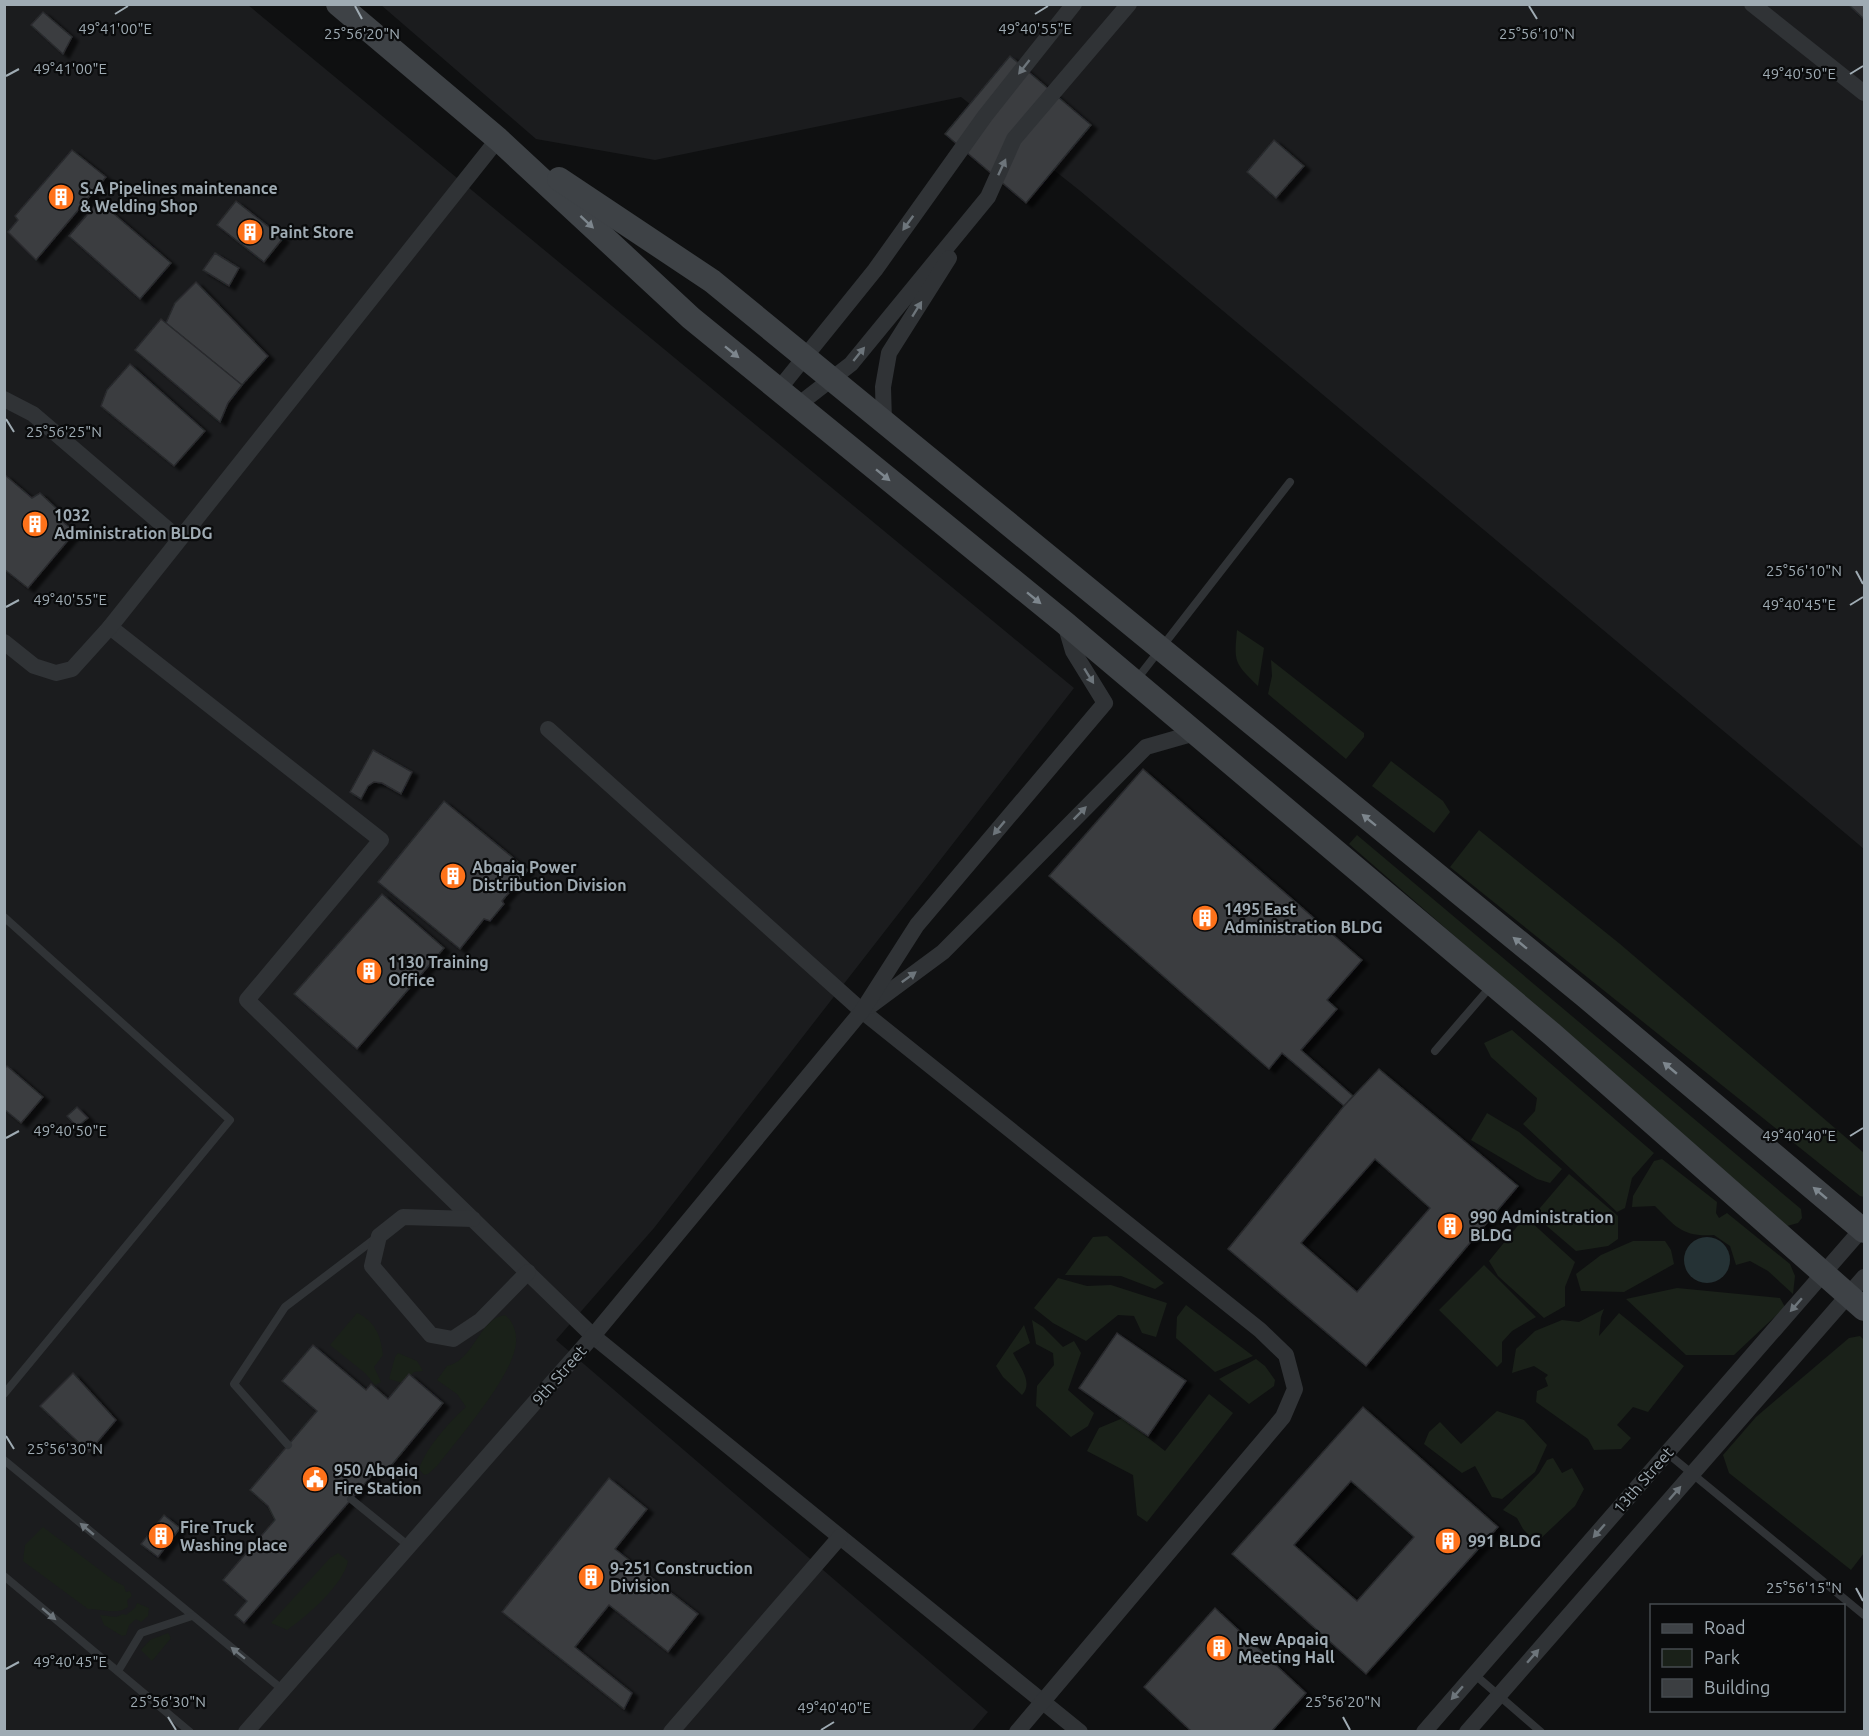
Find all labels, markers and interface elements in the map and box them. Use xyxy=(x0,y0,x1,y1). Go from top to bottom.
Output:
text: 49°41'00"E xyxy=(78,20,152,37)
text: 49°40'55"E xyxy=(998,20,1072,37)
text: 25°56'20"N xyxy=(324,25,400,42)
text: 25°56'10"N xyxy=(1499,25,1575,42)
one-way arrow xyxy=(1018,59,1031,75)
text: 49°41'00"E xyxy=(33,60,107,77)
text: 49°40'50"E xyxy=(1762,65,1836,82)
one-way arrow xyxy=(997,158,1006,175)
place label: S.A Pipelines maintenance & Welding Shop xyxy=(80,179,278,215)
building icon: S.A Pipelines maintenance & Welding Shop xyxy=(46,182,76,212)
one-way arrow xyxy=(580,214,594,228)
one-way arrow xyxy=(902,215,914,231)
building icon: Paint Store xyxy=(235,217,265,247)
place label: Paint Store xyxy=(270,223,354,241)
one-way arrow xyxy=(912,301,923,317)
one-way arrow xyxy=(724,345,740,358)
one-way arrow xyxy=(852,347,864,362)
text: 25°56'25"N xyxy=(26,423,102,440)
one-way arrow xyxy=(875,468,890,481)
place label: 1032 Administration BLDG xyxy=(54,506,213,542)
building icon: 1032 Administration BLDG xyxy=(20,509,50,539)
text: 25°56'10"N xyxy=(1766,562,1842,579)
text: 49°40'55"E xyxy=(33,591,107,608)
one-way arrow xyxy=(1026,592,1042,605)
text: 49°40'45"E xyxy=(1762,596,1836,613)
one-way arrow xyxy=(1083,668,1094,685)
one-way arrow xyxy=(1073,807,1087,821)
one-way arrow xyxy=(1362,814,1377,827)
one-way arrow xyxy=(993,820,1006,835)
place label: Abqaiq Power Distribution Division xyxy=(472,858,627,894)
building icon: Abqaiq Power Distribution Division xyxy=(438,861,468,891)
place label: 1495 East Administration BLDG xyxy=(1224,900,1383,936)
building icon: 1495 East Administration BLDG xyxy=(1190,903,1220,933)
one-way arrow xyxy=(1512,937,1528,950)
place label: 1130 Training Office xyxy=(388,953,489,989)
building icon: 1130 Training Office xyxy=(354,956,384,986)
one-way arrow xyxy=(902,971,917,983)
one-way arrow xyxy=(1662,1061,1678,1074)
text: 49°40'50"E xyxy=(33,1122,107,1139)
text: 49°40'40"E xyxy=(1762,1127,1836,1144)
one-way arrow xyxy=(1813,1187,1828,1200)
place label: 990 Administration BLDG xyxy=(1470,1208,1614,1244)
building icon: 990 Administration BLDG xyxy=(1435,1211,1465,1241)
one-way arrow xyxy=(1790,1297,1803,1312)
street label: 9th Street xyxy=(528,1341,590,1408)
text: 25°56'30"N xyxy=(27,1440,103,1457)
street label: 13th Street xyxy=(1609,1443,1677,1517)
place label: 950 Abqaiq Fire Station xyxy=(334,1461,422,1497)
public building icon: 950 Abqaiq Fire Station xyxy=(300,1464,330,1494)
one-way arrow xyxy=(1668,1486,1681,1501)
place label: Fire Truck Washing place xyxy=(180,1518,287,1554)
building icon: Fire Truck Washing place xyxy=(146,1521,176,1551)
one-way arrow xyxy=(79,1522,95,1535)
one-way arrow xyxy=(1593,1523,1606,1538)
building icon: 991 BLDG xyxy=(1433,1526,1463,1556)
place label: 991 BLDG xyxy=(1468,1532,1541,1550)
place label: 9-251 Construction Division xyxy=(610,1559,753,1595)
building icon: 9-251 Construction Division xyxy=(576,1562,606,1592)
text: 25°56'15"N xyxy=(1766,1579,1842,1596)
legend xyxy=(1650,1604,1845,1712)
one-way arrow xyxy=(41,1607,57,1620)
text: Road xyxy=(1704,1617,1746,1637)
place label: New Apqaiq Meeting Hall xyxy=(1238,1630,1335,1666)
building icon: New Apqaiq Meeting Hall xyxy=(1204,1633,1234,1663)
one-way arrow xyxy=(230,1646,246,1659)
text: Park xyxy=(1704,1647,1740,1667)
one-way arrow xyxy=(1526,1649,1539,1664)
text: 49°40'45"E xyxy=(33,1653,107,1670)
text: Building xyxy=(1704,1677,1770,1697)
one-way arrow xyxy=(1451,1685,1464,1700)
text: 25°56'30"N xyxy=(130,1693,206,1710)
text: 25°56'20"N xyxy=(1305,1693,1381,1710)
text: 49°40'40"E xyxy=(797,1699,871,1716)

